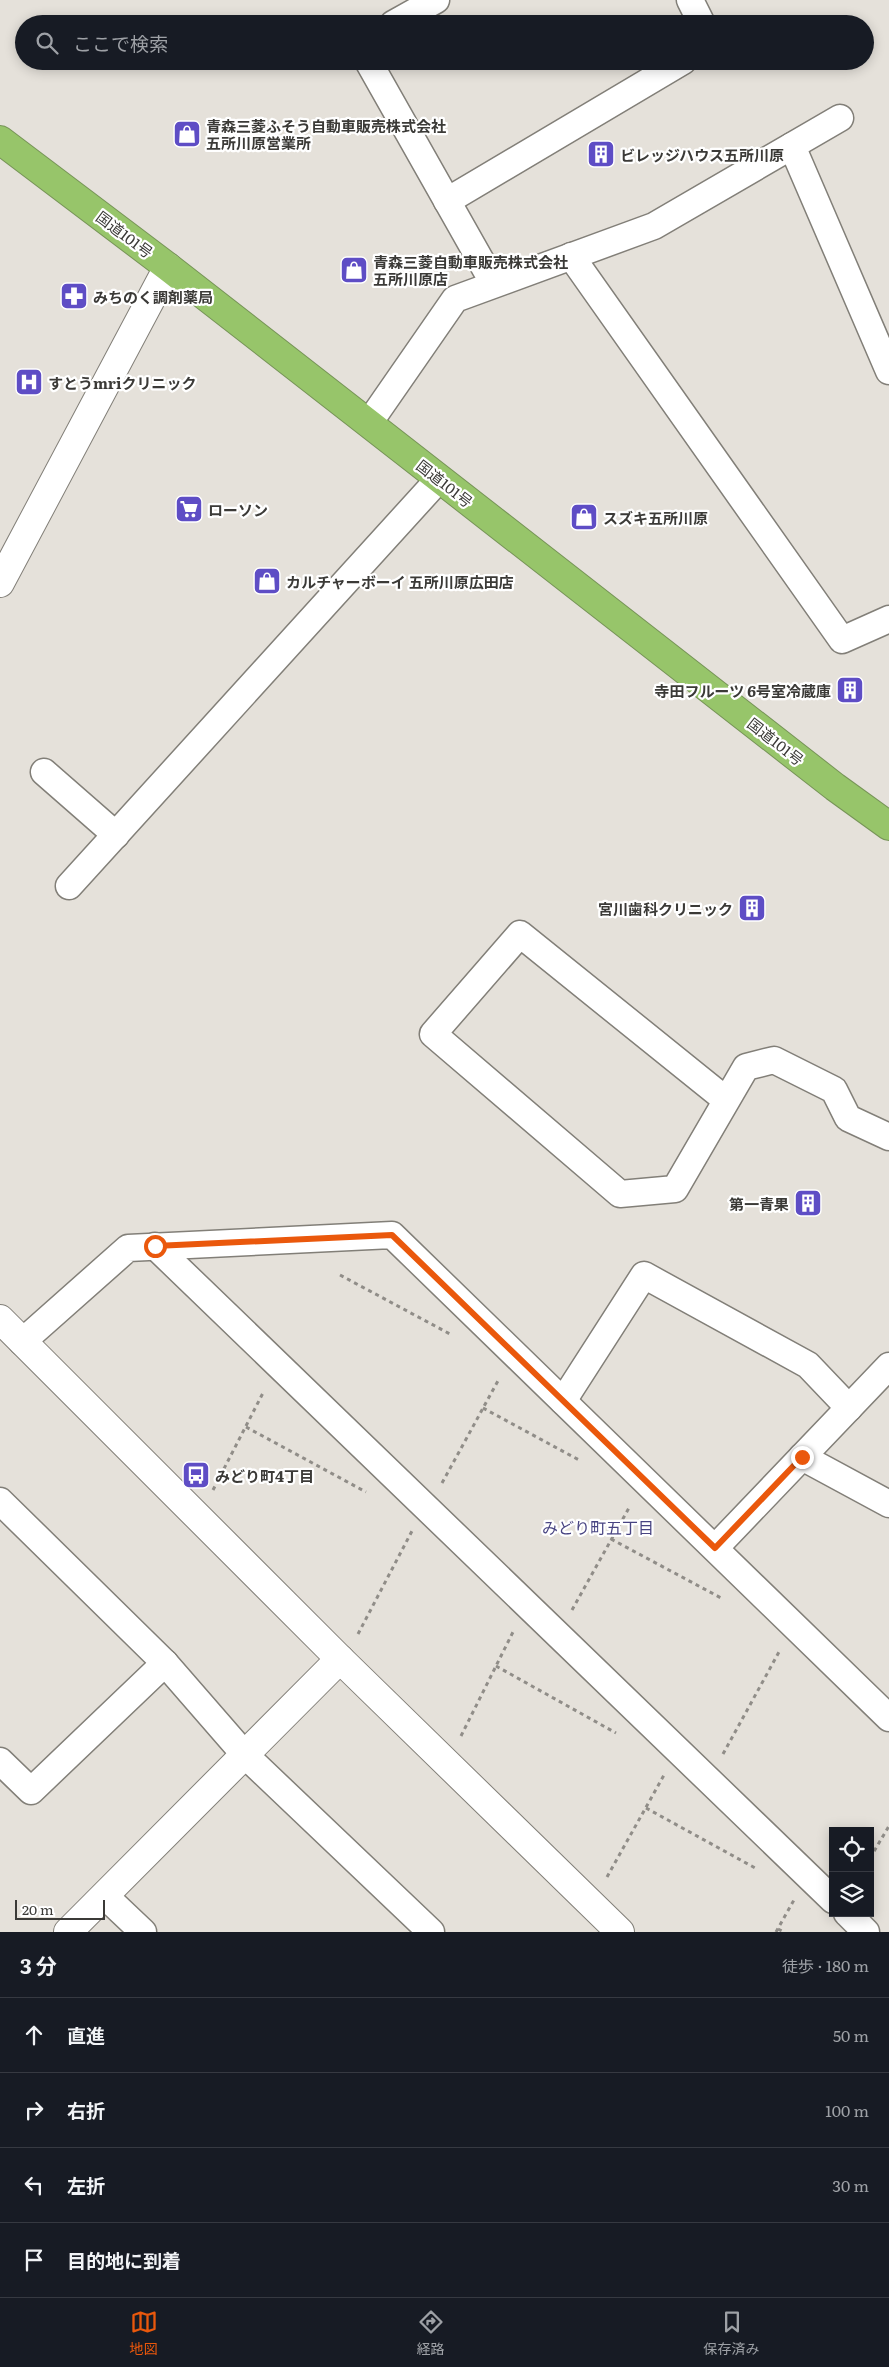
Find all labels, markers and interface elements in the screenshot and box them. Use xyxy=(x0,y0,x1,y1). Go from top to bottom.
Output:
search box xyxy=(15,15,874,70)
icon: search xyxy=(33,29,61,57)
text: ここで検索 xyxy=(73,29,168,57)
place label: 青森三菱ふそう自動車販売株式会社 五所川原営業所 xyxy=(206,114,446,154)
shop icon: 青森三菱ふそう自動車販売株式会社 五所川原営業所 xyxy=(172,119,202,149)
building icon: ビレッジハウス五所川原 xyxy=(586,139,616,169)
place label: ビレッジハウス五所川原 xyxy=(620,143,784,166)
street label: 国道101号 xyxy=(92,205,158,263)
place label: 青森三菱自動車販売株式会社 五所川原店 xyxy=(373,250,568,290)
shop icon: 青森三菱自動車販売株式会社 五所川原店 xyxy=(339,255,369,285)
pharmacy icon: みちのく調剤薬局 xyxy=(59,281,89,311)
place label: みちのく調剤薬局 xyxy=(93,285,213,308)
hospital icon: すとうmriクリニック xyxy=(14,367,44,397)
place label: すとうmriクリニック xyxy=(48,371,196,394)
street label: 国道101号 xyxy=(412,454,478,512)
supermarket icon: ローソン xyxy=(174,494,204,524)
place label: ローソン xyxy=(208,498,268,521)
shop icon: スズキ五所川原 xyxy=(569,502,599,532)
place label: スズキ五所川原 xyxy=(603,506,708,529)
shop icon: カルチャーボーイ 五所川原広田店 xyxy=(252,566,282,596)
place label: カルチャーボーイ 五所川原広田店 xyxy=(286,570,514,593)
building icon: 寺田フルーツ 6号室冷蔵庫 xyxy=(835,675,865,705)
place label: 寺田フルーツ 6号室冷蔵庫 xyxy=(655,679,831,702)
street label: 国道101号 xyxy=(743,712,809,770)
building icon: 宮川歯科クリニック xyxy=(737,893,767,923)
place label: 宮川歯科クリニック xyxy=(598,897,733,920)
building icon: 第一青果 xyxy=(793,1188,823,1218)
place label: 第一青果 xyxy=(729,1192,789,1215)
route start xyxy=(144,1235,167,1258)
route end xyxy=(791,1446,814,1469)
bus stop icon: みどり町4丁目 xyxy=(181,1460,211,1490)
place label: みどり町4丁目 xyxy=(215,1464,314,1487)
district label: みどり町五丁目 xyxy=(542,1515,654,1539)
map controls xyxy=(829,1827,874,1917)
button: locate xyxy=(829,1827,874,1872)
button: layers xyxy=(829,1872,874,1917)
scale bar xyxy=(15,1897,105,1920)
text: 20 m xyxy=(22,1899,54,1919)
text: 3 分 xyxy=(20,1949,57,1980)
text: 徒歩 · 180 m xyxy=(782,1953,869,1977)
icon: ahead xyxy=(20,2021,48,2049)
text: 直進 xyxy=(67,2021,105,2049)
text: 50 m xyxy=(833,2023,869,2047)
icon: right xyxy=(20,2096,48,2124)
text: 右折 xyxy=(67,2096,105,2124)
text: 100 m xyxy=(825,2098,869,2122)
icon: left xyxy=(20,2171,48,2199)
text: 左折 xyxy=(67,2171,105,2199)
text: 30 m xyxy=(832,2173,869,2197)
icon: arrive xyxy=(20,2246,48,2274)
text: 目的地に到着 xyxy=(67,2246,181,2274)
tab: 地図 xyxy=(130,2308,158,2358)
tab: 経路 xyxy=(417,2308,445,2358)
tab: 保存済み xyxy=(704,2308,760,2358)

